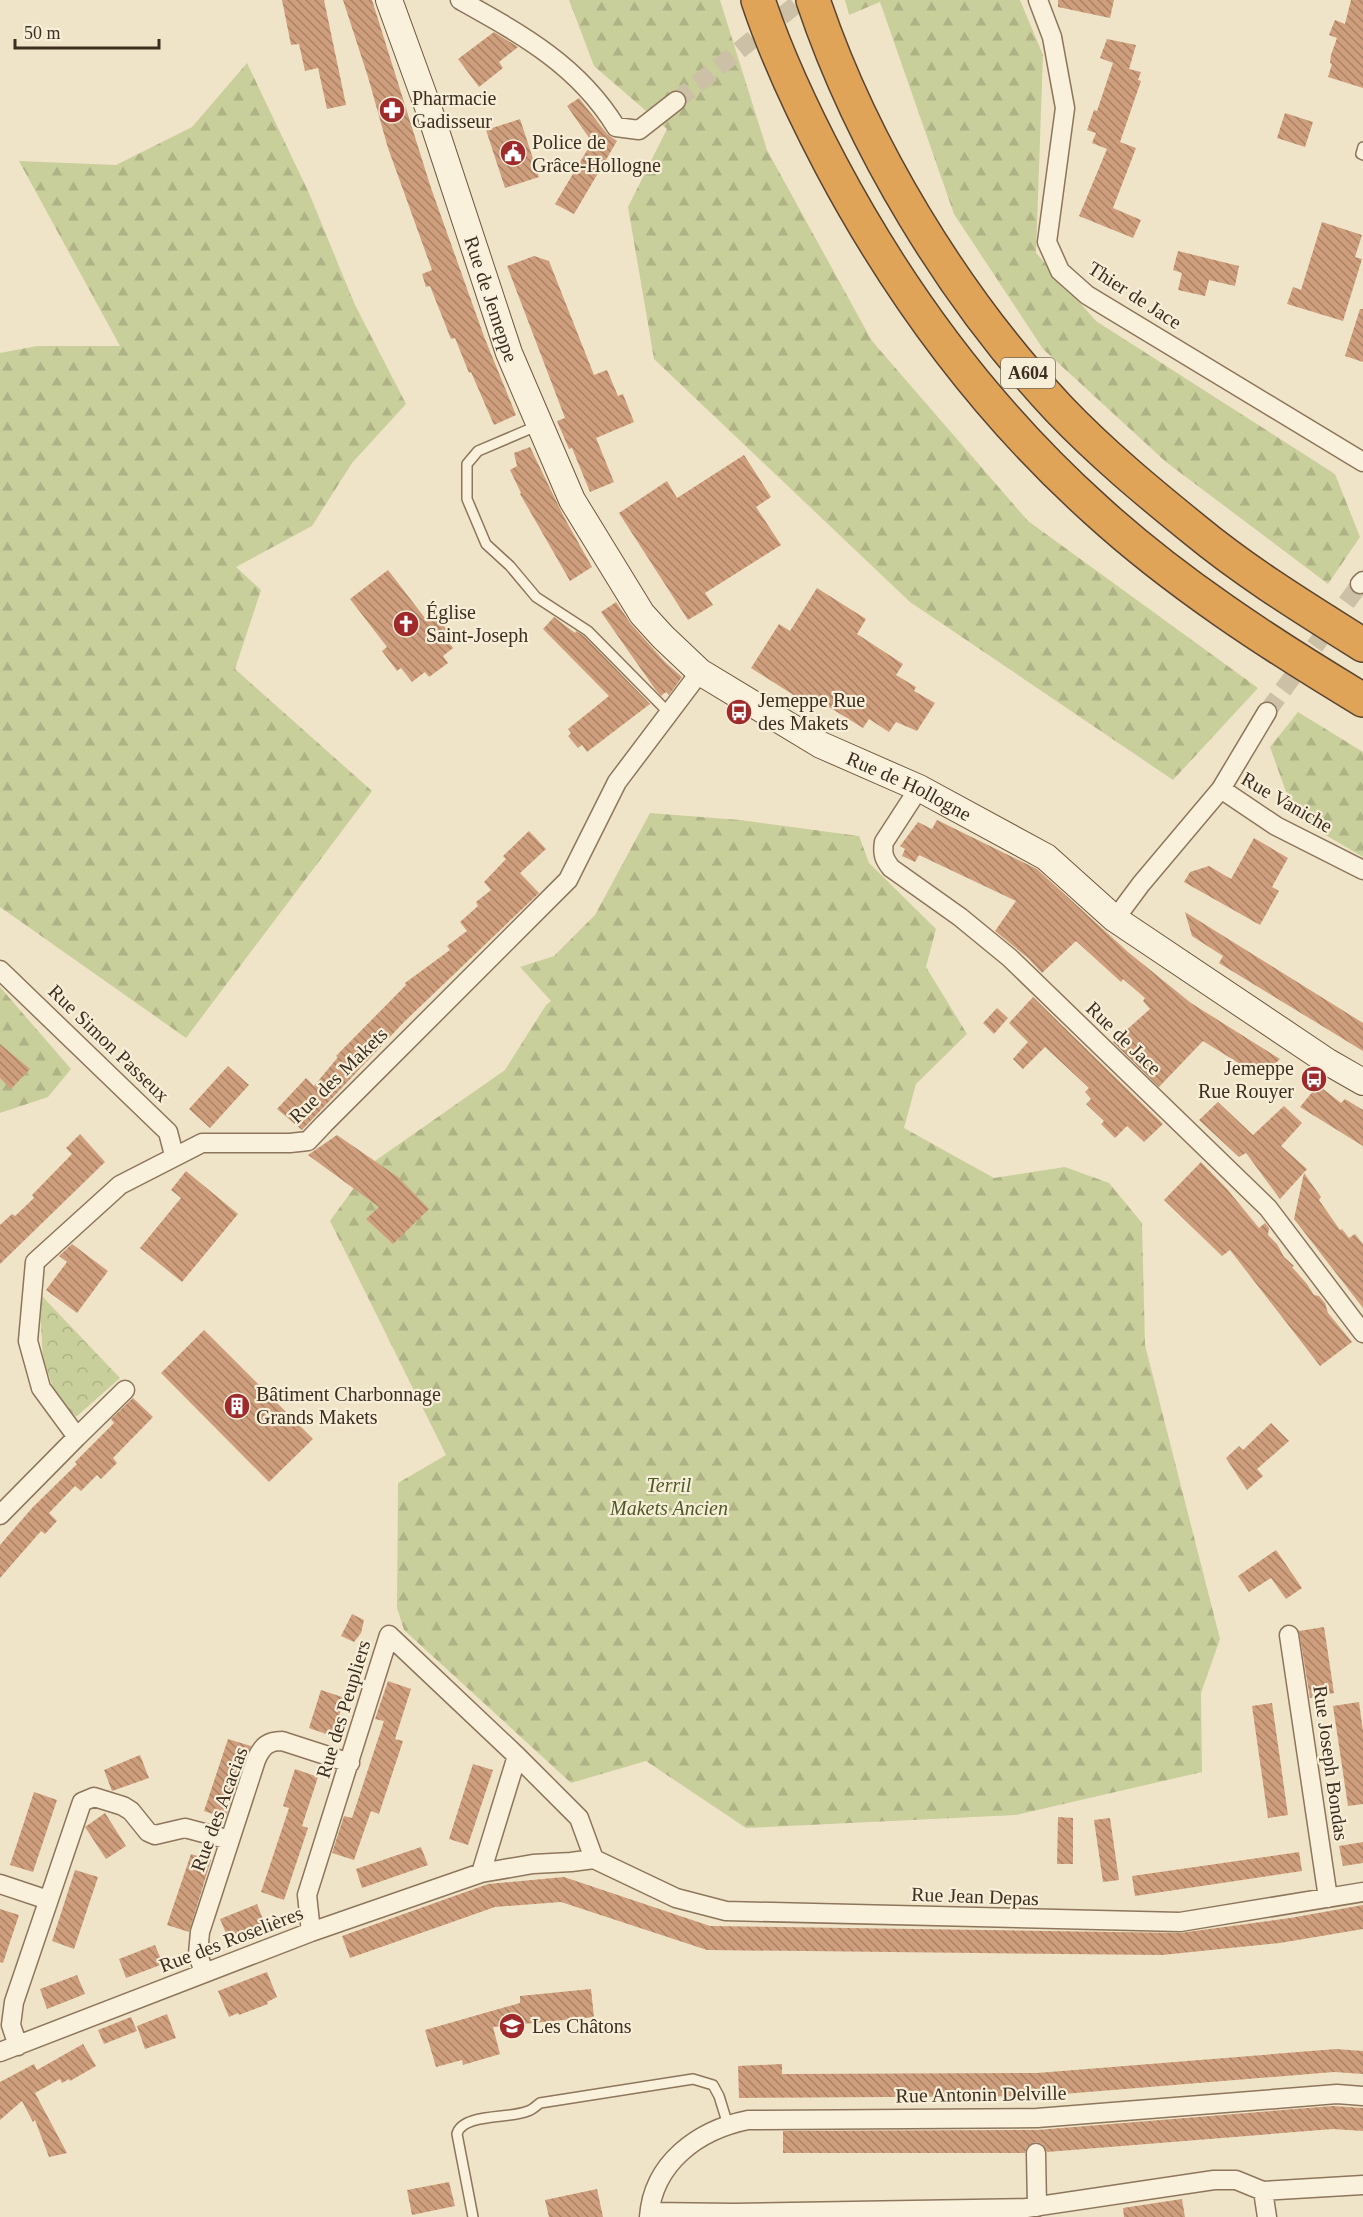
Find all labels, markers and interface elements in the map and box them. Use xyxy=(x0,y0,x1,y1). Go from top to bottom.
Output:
scale bar xyxy=(15,12,159,50)
text: 50 m xyxy=(24,23,61,43)
place label: Pharmacie Gadisseur xyxy=(412,87,497,132)
pharmacy icon: Pharmacie Gadisseur xyxy=(377,95,407,125)
place label: Police de Grâce-Hollogne xyxy=(532,131,661,177)
public building icon: Police de Grâce-Hollogne xyxy=(498,138,528,168)
street label: Rue de Jemeppe xyxy=(460,233,523,365)
street label: Thier de Jace xyxy=(1084,257,1186,333)
road number: A604 xyxy=(1001,358,1055,388)
place label: Église Saint-Joseph xyxy=(426,601,528,647)
church icon: Église Saint-Joseph xyxy=(391,609,421,639)
place label: Jemeppe Rue des Makets xyxy=(758,689,865,734)
bus stop icon: Jemeppe Rue des Makets xyxy=(724,697,754,727)
street label: Rue de Hollogne xyxy=(843,747,975,825)
street label: Rue Vaniche xyxy=(1238,767,1336,837)
street label: Rue Simon Passeux xyxy=(44,980,174,1106)
street label: Rue de Jace xyxy=(1082,997,1166,1079)
street label: Rue des Makets xyxy=(284,1023,392,1127)
place label: Jemeppe Rue Rouyer xyxy=(1198,1057,1294,1103)
bus stop icon: Jemeppe Rue Rouyer xyxy=(1299,1064,1329,1094)
place label: Bâtiment Charbonnage Grands Makets xyxy=(256,1383,441,1428)
building icon: Bâtiment Charbonnage Grands Makets xyxy=(222,1391,252,1421)
park label: Terril Makets Ancien xyxy=(609,1474,728,1519)
street label: Rue des Peupliers xyxy=(312,1637,375,1781)
street label: Rue Joseph Bondas xyxy=(1308,1684,1353,1842)
street label: Rue des Acacias xyxy=(186,1743,252,1874)
street label: Rue Jean Depas xyxy=(911,1883,1039,1910)
street label: Rue des Roselières xyxy=(156,1901,306,1977)
school or university icon: Les Châtons xyxy=(497,2011,527,2041)
place label: Les Châtons xyxy=(532,2015,632,2037)
street label: Rue Antonin Delville xyxy=(895,2082,1067,2106)

